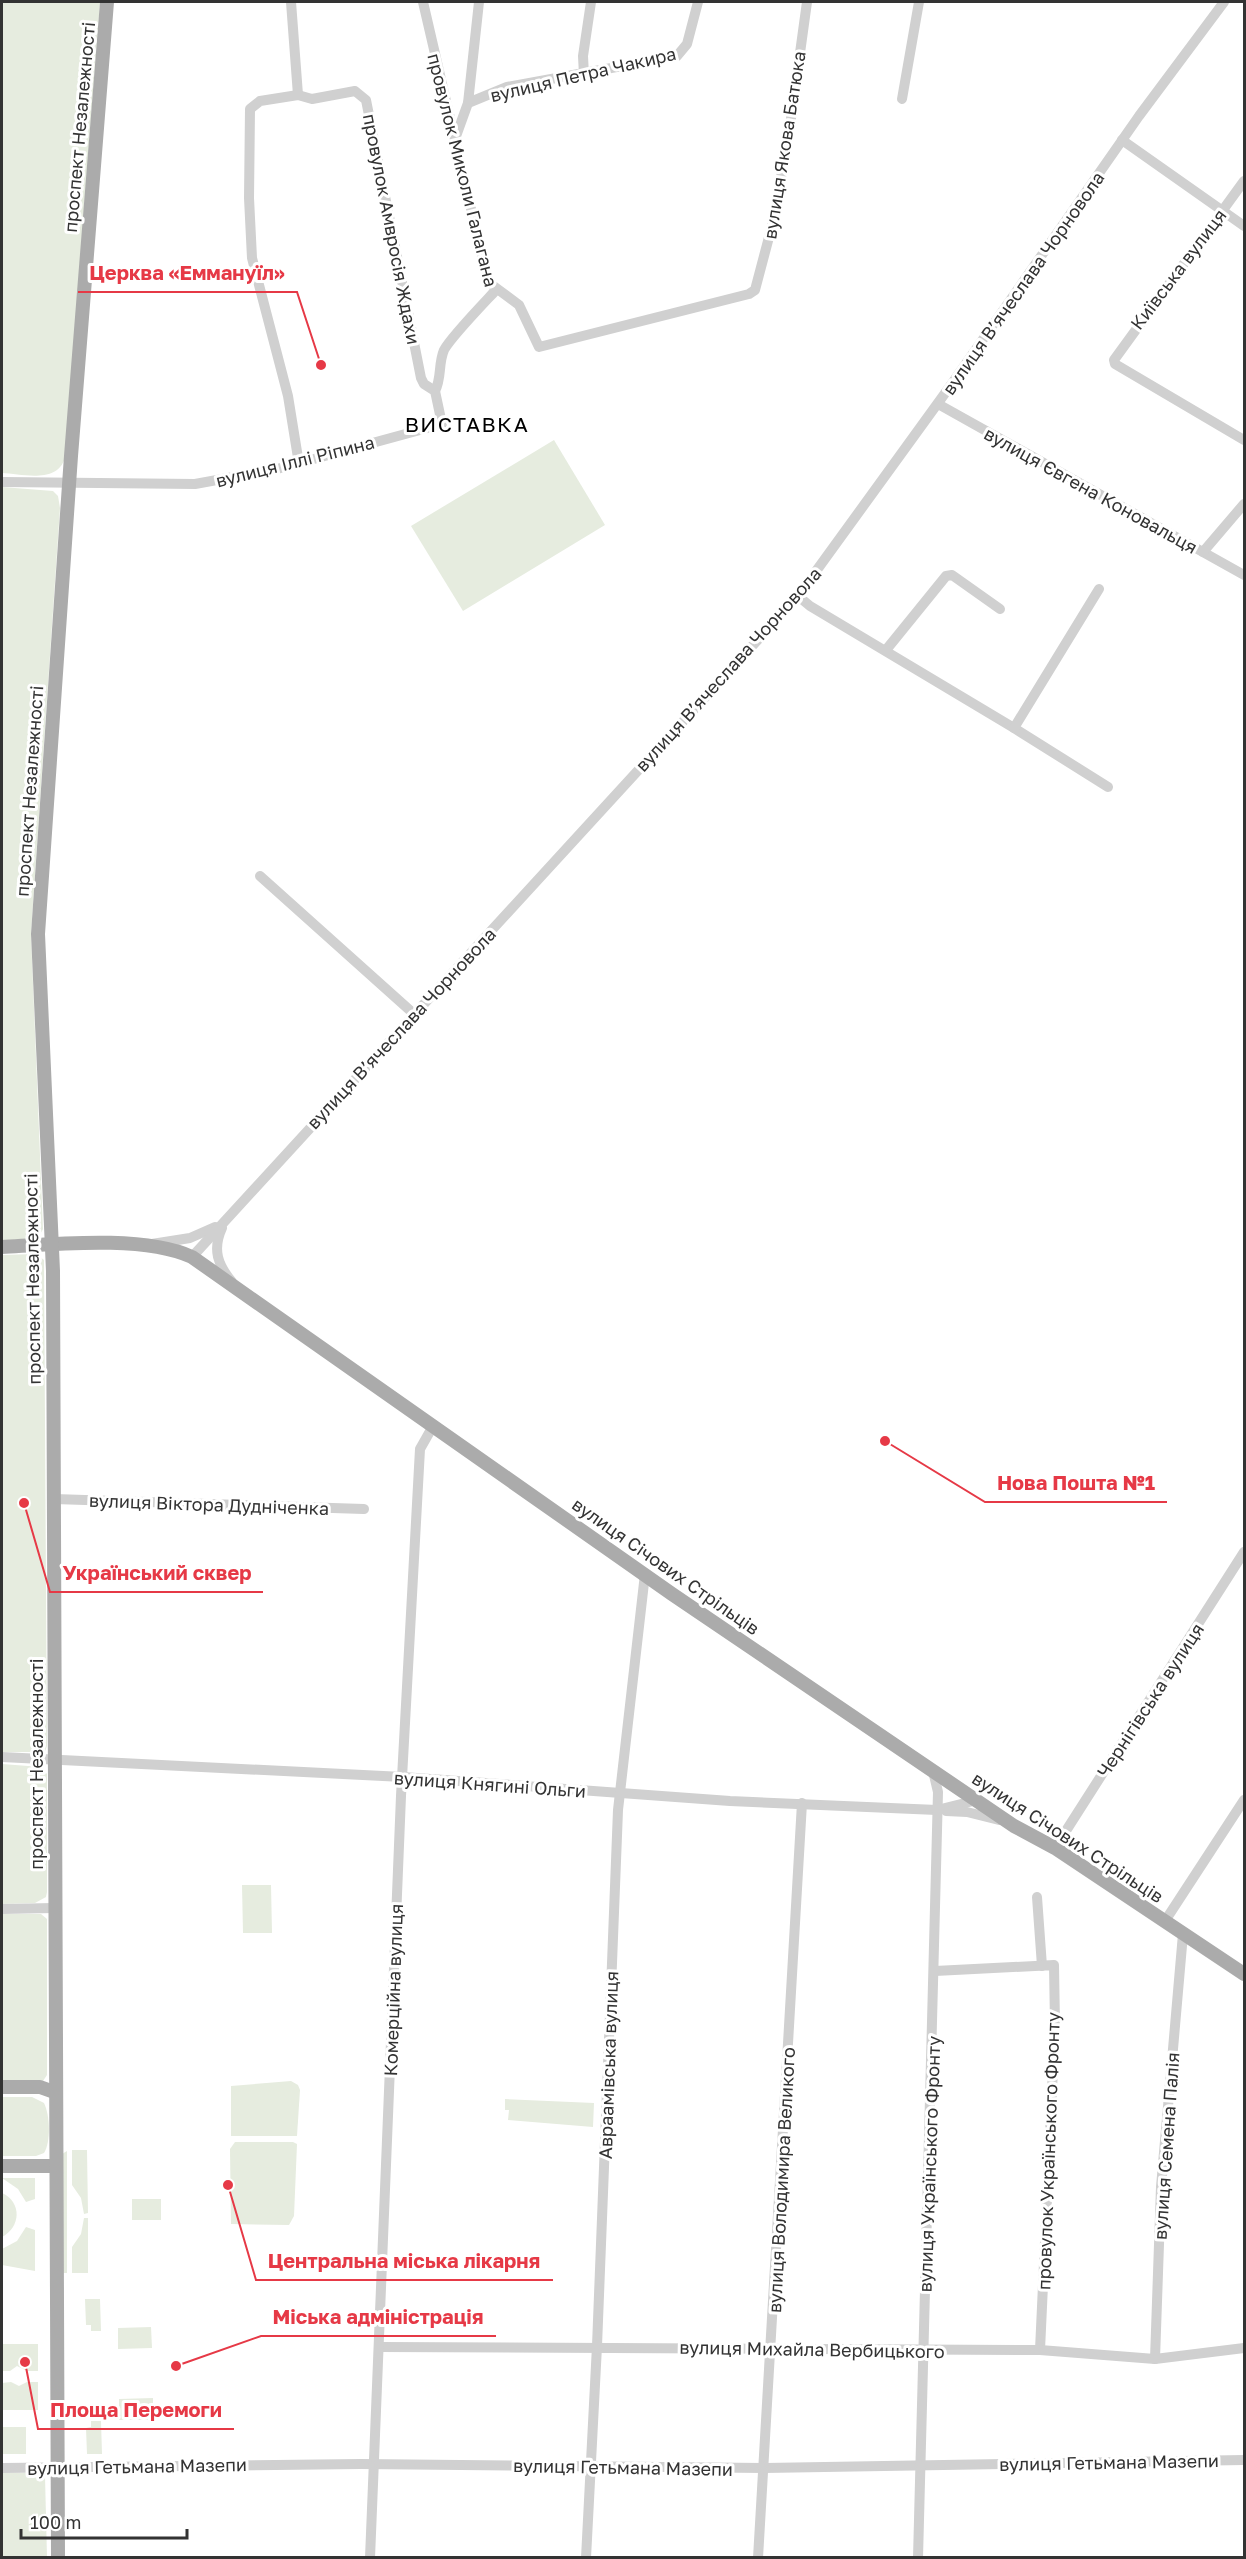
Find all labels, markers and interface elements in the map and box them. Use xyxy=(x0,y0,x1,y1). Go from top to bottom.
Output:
street label: проспект Незалежності xyxy=(59,21,99,233)
street label: вулиця Петра Чакира xyxy=(488,42,678,106)
street label: вулиця Якова Батюка xyxy=(758,49,810,241)
street label: провулок Миколи Галагана xyxy=(423,51,503,289)
street label: провулок Амвросія Ждахи xyxy=(359,112,425,346)
street label: вулиця Вʼячеслава Чорновола xyxy=(937,167,1109,399)
street label: Київська вулиця xyxy=(1125,204,1231,334)
callout: Церква «Еммануїл» xyxy=(78,254,297,292)
text: Церква «Еммануїл» xyxy=(89,260,285,284)
district label: ВИСТАВКА xyxy=(405,411,529,437)
street label: вулиця Євгена Коновальця xyxy=(981,422,1201,558)
street label: вулиця Іллі Ріпина xyxy=(213,431,377,491)
street label: вулиця Вʼячеслава Чорновола xyxy=(630,562,826,776)
street label: проспект Незалежності xyxy=(11,685,47,897)
street label: вулиця Вʼячеслава Чорновола xyxy=(302,923,500,1133)
street label: проспект Незалежності xyxy=(19,1173,45,1385)
callout: Нова Пошта №1 xyxy=(985,1464,1167,1502)
text: Нова Пошта №1 xyxy=(997,1470,1155,1494)
street label: вулиця Віктора Дудніченка xyxy=(89,1489,329,1519)
street label: вулиця Січових Стрільців xyxy=(568,1493,764,1639)
callout: Український сквер xyxy=(50,1554,263,1592)
text: Український сквер xyxy=(63,1560,251,1584)
street label: Чернігівська вулиця xyxy=(1092,1619,1208,1781)
street label: проспект Незалежності xyxy=(25,1658,47,1870)
street label: вулиця Княгині Ольги xyxy=(393,1766,587,1802)
street label: вулиця Січових Стрільців xyxy=(968,1767,1168,1907)
street label: Комерційна вулиця xyxy=(379,1903,407,2077)
street label: Авраамівська вулиця xyxy=(594,1971,622,2159)
street label: провулок Українського Фронту xyxy=(1032,2012,1064,2290)
street label: вулиця Українського Фронту xyxy=(914,2035,944,2293)
street label: вулиця Володимира Великого xyxy=(763,2047,799,2313)
street label: вулиця Семена Палія xyxy=(1148,2051,1184,2241)
callout: Центральна міська лікарня xyxy=(256,2242,553,2280)
text: Центральна міська лікарня xyxy=(268,2248,540,2272)
callout: Міська адміністрація xyxy=(261,2298,496,2336)
text: Міська адміністрація xyxy=(272,2304,484,2328)
street label: вулиця Михайла Вербицького xyxy=(679,2336,945,2362)
callout: Площа Перемоги xyxy=(38,2391,234,2429)
text: Площа Перемоги xyxy=(50,2397,222,2421)
street label: вулиця Гетьмана Мазепи xyxy=(999,2449,1219,2475)
street label: вулиця Гетьмана Мазепи xyxy=(27,2453,247,2479)
street label: вулиця Гетьмана Мазепи xyxy=(513,2454,733,2480)
scale bar xyxy=(21,2502,188,2540)
text: 100 m xyxy=(30,2511,81,2533)

